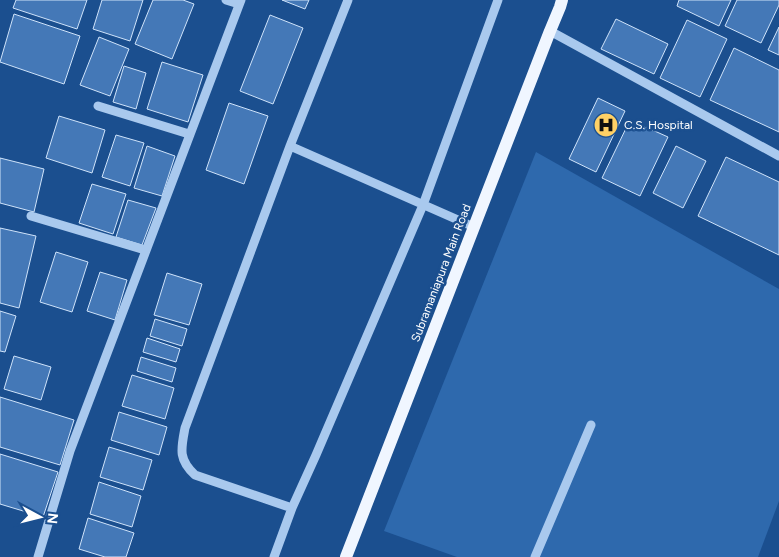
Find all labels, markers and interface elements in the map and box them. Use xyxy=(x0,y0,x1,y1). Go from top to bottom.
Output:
hospital icon: C.S. Hospital xyxy=(593,112,619,138)
place label: C.S. Hospital xyxy=(624,118,693,132)
street label: Subramaniapura Main Road xyxy=(408,202,474,344)
north arrow xyxy=(15,492,65,542)
text: N xyxy=(43,512,62,525)

